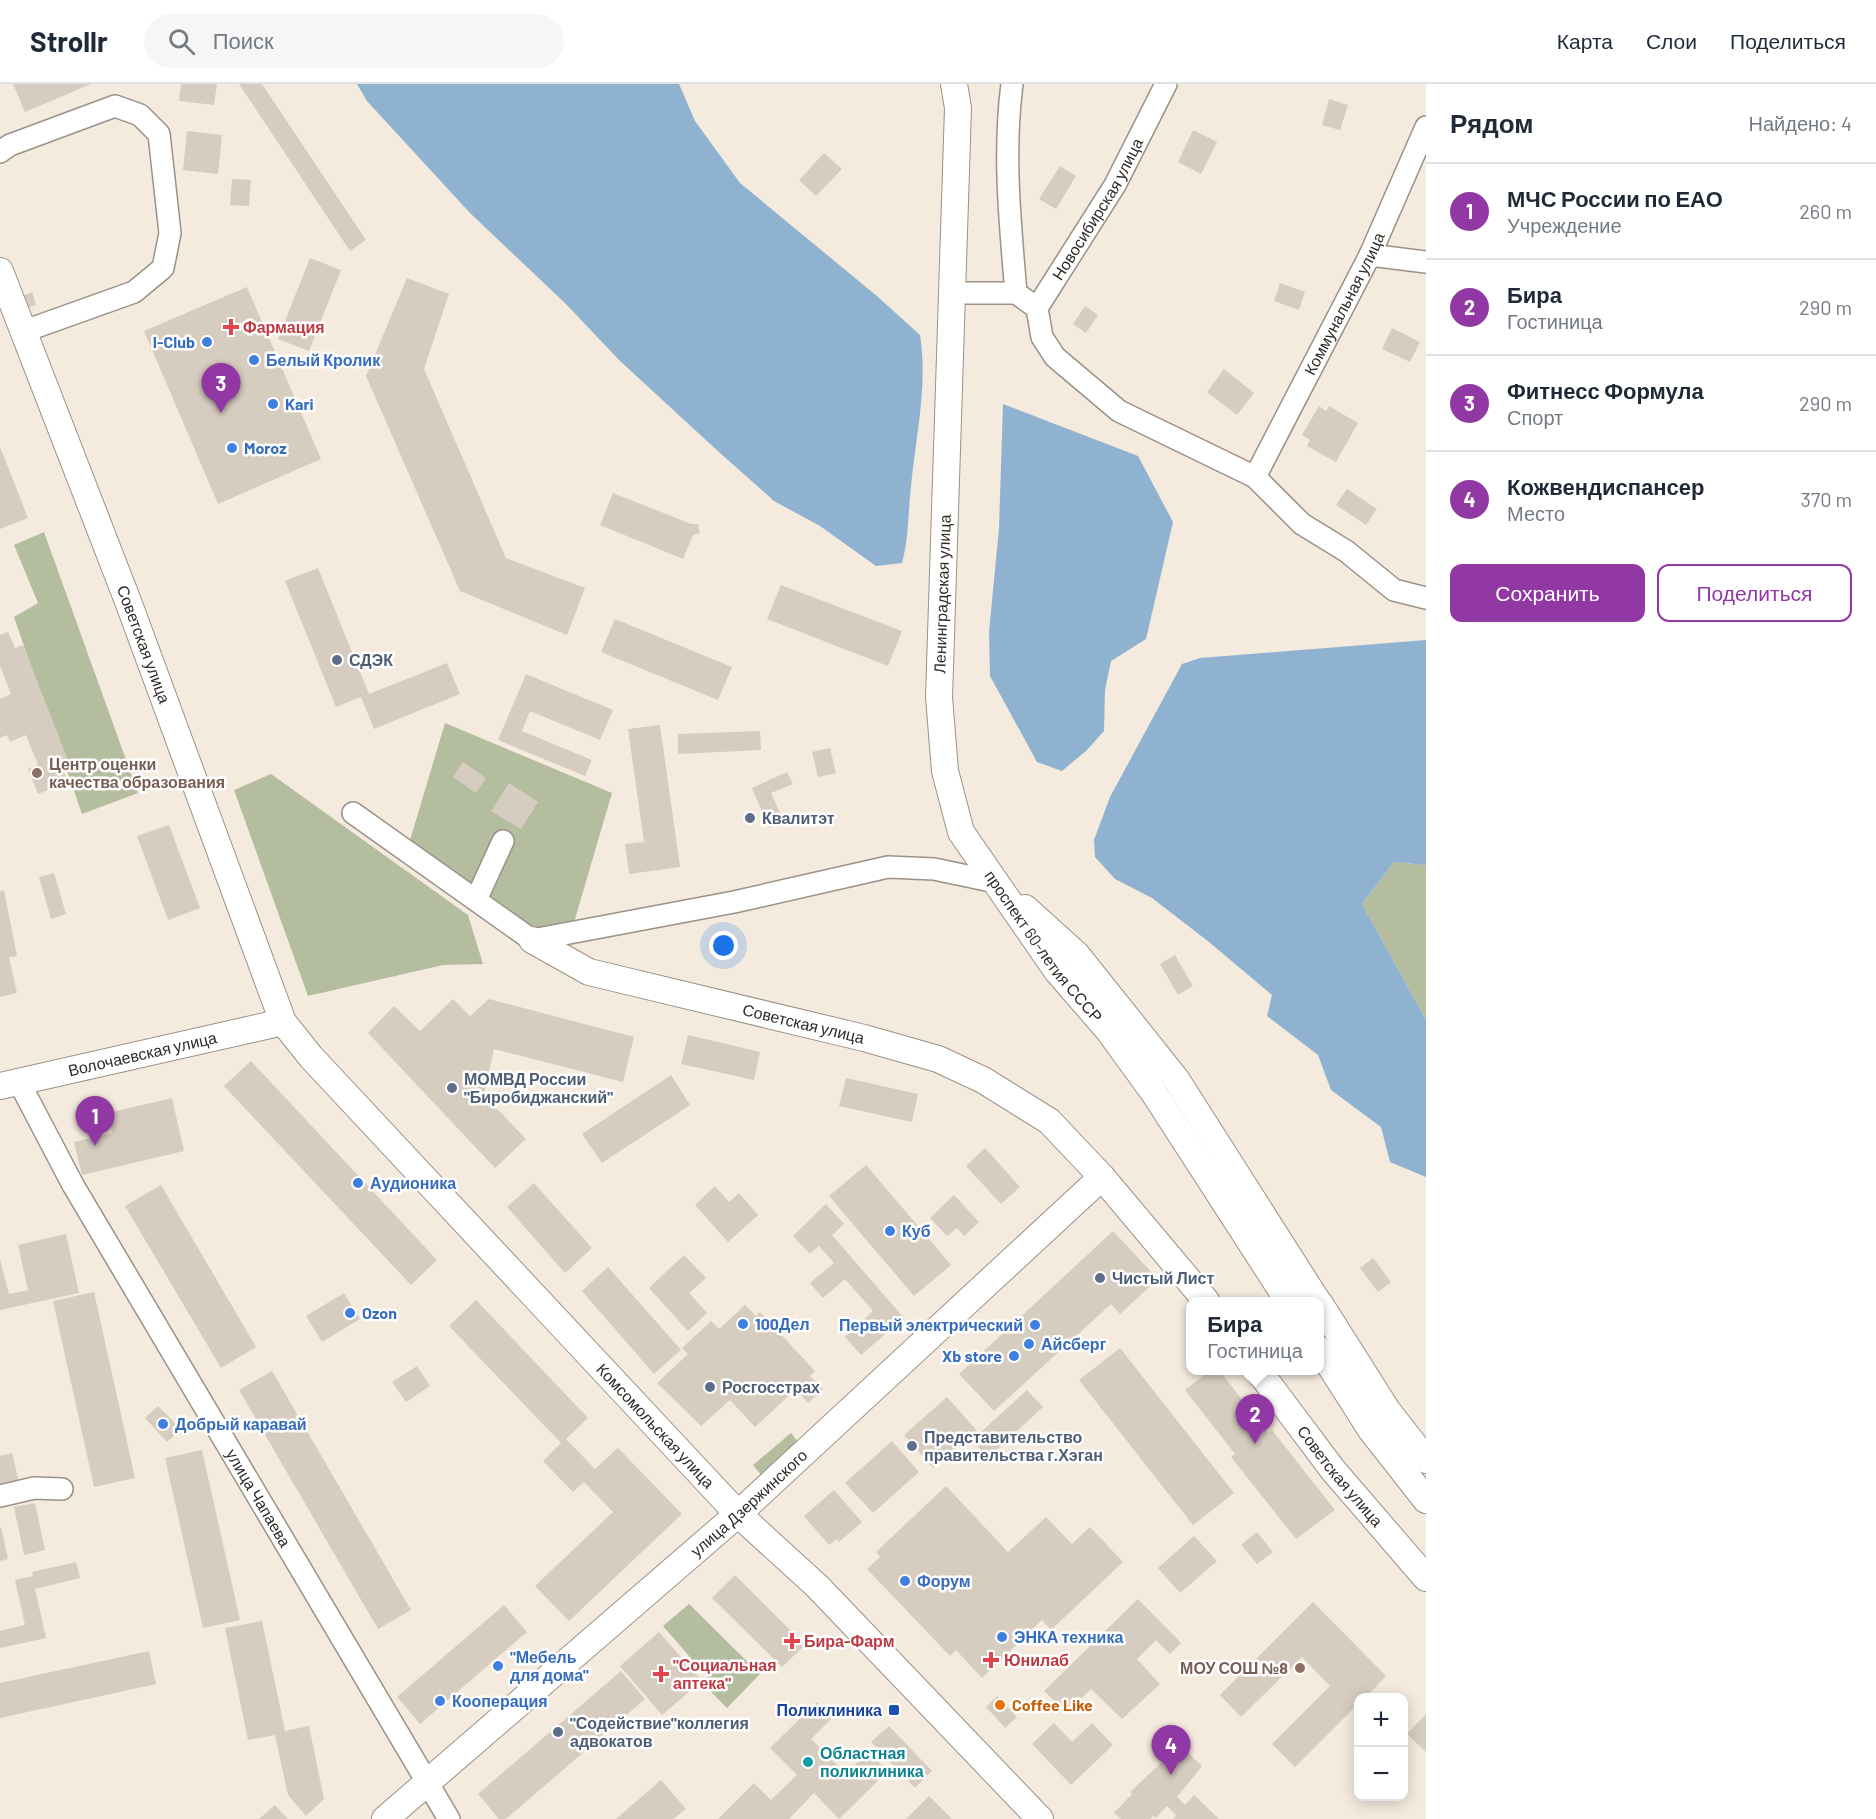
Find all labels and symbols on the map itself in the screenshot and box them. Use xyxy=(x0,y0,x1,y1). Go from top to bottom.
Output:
street label: Новосибирская улица xyxy=(1047,134,1146,283)
street label: Коммунальная улица xyxy=(1300,229,1388,378)
place label: Фармация xyxy=(243,317,325,336)
marker: Фармация xyxy=(224,320,238,334)
place label: I-Club xyxy=(153,332,195,351)
marker: I-Club xyxy=(200,335,214,349)
place label: Белый Кролик xyxy=(266,350,381,369)
marker: Белый Кролик xyxy=(247,353,261,367)
pin: 3 xyxy=(202,364,240,413)
place label: Kari xyxy=(285,394,314,413)
marker: Kari xyxy=(266,397,280,411)
place label: Moroz xyxy=(244,438,287,457)
marker: Moroz xyxy=(225,441,239,455)
street label: Ленинградская улица xyxy=(929,514,954,674)
street label: Советская улица xyxy=(114,582,175,706)
place label: СДЭК xyxy=(349,650,393,669)
marker: СДЭК xyxy=(330,653,344,667)
place label: Центр оценки качества образования xyxy=(49,754,225,791)
marker: Центр оценки качества образования xyxy=(30,766,44,780)
place label: Квалитэт xyxy=(762,808,835,827)
marker: Квалитэт xyxy=(743,811,757,825)
street label: проспект 60-летия СССР xyxy=(981,866,1107,1026)
your location xyxy=(709,931,738,960)
street label: Советская улица xyxy=(741,999,866,1047)
street label: Волочаевская улица xyxy=(66,1027,219,1079)
place label: МОМВД России "Биробиджанский" xyxy=(464,1069,613,1106)
marker: МОМВД России "Биробиджанский" xyxy=(445,1081,459,1095)
pin: 1 xyxy=(76,1096,115,1146)
place label: Аудионика xyxy=(370,1173,456,1192)
marker: Аудионика xyxy=(351,1176,365,1190)
place label: Куб xyxy=(902,1221,931,1240)
marker: Куб xyxy=(883,1224,897,1238)
place label: Чистый Лист xyxy=(1112,1268,1214,1287)
marker: Чистый Лист xyxy=(1093,1271,1107,1285)
place label: Ozon xyxy=(362,1303,397,1322)
marker: Ozon xyxy=(343,1306,357,1320)
place label: 100Дел xyxy=(755,1314,810,1333)
place label: Первый электрический xyxy=(839,1315,1023,1334)
marker: 100Дел xyxy=(736,1317,750,1331)
marker: Первый электрический xyxy=(1028,1318,1042,1332)
place label: Айсберг xyxy=(1041,1334,1107,1353)
marker: Айсберг xyxy=(1022,1337,1036,1351)
place label: Xb store xyxy=(942,1346,1002,1365)
marker: Xb store xyxy=(1007,1349,1021,1363)
street label: Комсомольская улица xyxy=(593,1359,719,1492)
place label: Росгосстрах xyxy=(722,1377,820,1396)
marker: Росгосстрах xyxy=(703,1380,717,1394)
pin: 2 xyxy=(1236,1394,1274,1444)
place label: Добрый каравай xyxy=(175,1414,307,1433)
marker: Добрый каравай xyxy=(156,1417,170,1431)
street label: Советская улица xyxy=(1294,1421,1387,1530)
place label: Представительство правительства г.Хэган xyxy=(924,1427,1103,1464)
marker: Представительство правительства г.Хэган xyxy=(905,1439,919,1453)
street label: улица Чапаева xyxy=(223,1445,295,1550)
street label: улица Дзержинского xyxy=(686,1445,811,1560)
place label: Форум xyxy=(917,1571,971,1590)
marker: Форум xyxy=(898,1574,912,1588)
place label: ЭНКА техника xyxy=(1014,1627,1123,1646)
marker: ЭНКА техника xyxy=(995,1630,1009,1644)
place label: Бира-Фарм xyxy=(804,1631,895,1650)
marker: Бира-Фарм xyxy=(785,1634,799,1648)
place label: "Мебель для дома" xyxy=(510,1647,589,1684)
place label: Юнилаб xyxy=(1004,1650,1069,1669)
marker: Юнилаб xyxy=(982,1651,1000,1669)
place label: "Социальная аптека" xyxy=(673,1655,777,1692)
place label: МОУ СОШ №8 xyxy=(1180,1658,1288,1677)
marker: "Мебель для дома" xyxy=(491,1659,505,1673)
marker: МОУ СОШ №8 xyxy=(1293,1661,1307,1675)
marker: "Социальная аптека" xyxy=(654,1667,668,1681)
place label: Кооперация xyxy=(452,1691,548,1710)
marker: Кооперация xyxy=(433,1694,447,1708)
place label: Coffee Like xyxy=(1012,1695,1093,1714)
marker: Coffee Like xyxy=(993,1698,1007,1712)
place label: Поликлиника xyxy=(777,1700,882,1719)
marker: Поликлиника xyxy=(887,1703,901,1717)
place label: "Содействие"коллегия адвокатов xyxy=(570,1713,749,1750)
marker: "Содействие"коллегия адвокатов xyxy=(551,1725,565,1739)
pin: 4 xyxy=(1152,1726,1190,1775)
place label: Областная поликлиника xyxy=(820,1743,924,1780)
marker: Областная поликлиника xyxy=(801,1755,815,1769)

